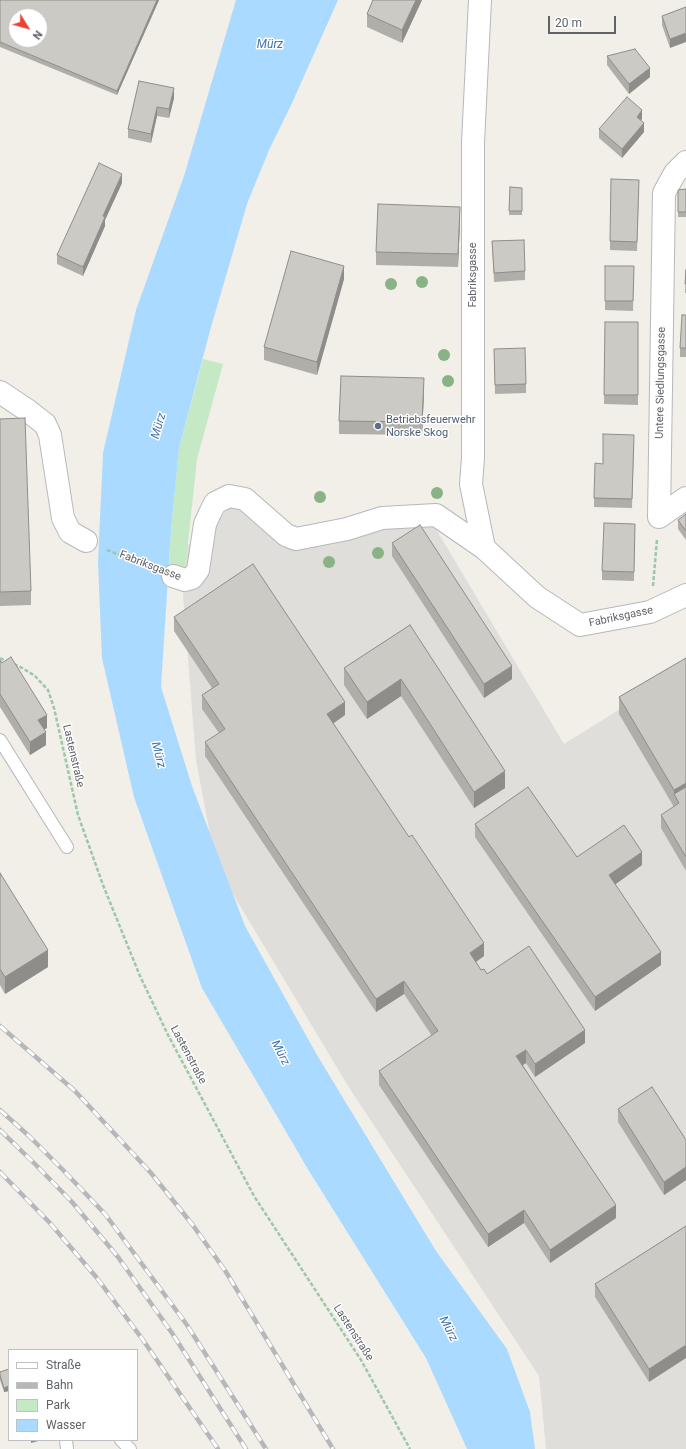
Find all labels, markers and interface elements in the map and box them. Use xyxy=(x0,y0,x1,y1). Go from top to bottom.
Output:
north arrow xyxy=(8,8,48,48)
scale bar xyxy=(550,8,618,34)
text: 20 m xyxy=(555,16,582,30)
text: N xyxy=(30,28,45,42)
water label: Mürz xyxy=(257,38,283,52)
street label: Fabriksgasse xyxy=(466,242,480,308)
street label: Untere Siedlungsgasse xyxy=(653,327,669,439)
water label: Mürz xyxy=(148,411,170,441)
place label: Betriebsfeuerwehr Norske Skog xyxy=(386,413,476,439)
marker: Betriebsfeuerwehr Norske Skog xyxy=(373,421,383,431)
street label: Fabriksgasse xyxy=(117,548,183,584)
street label: Fabriksgasse xyxy=(588,604,654,630)
street label: Lastenstraße xyxy=(59,723,87,789)
water label: Mürz xyxy=(148,740,168,770)
street label: Lastenstraße xyxy=(167,1024,209,1086)
water label: Mürz xyxy=(267,1038,293,1068)
street label: Lastenstraße xyxy=(330,1302,376,1364)
water label: Mürz xyxy=(435,1314,461,1344)
legend xyxy=(8,1349,138,1441)
text: Straße xyxy=(46,1358,81,1372)
text: Bahn xyxy=(46,1378,73,1392)
text: Park xyxy=(46,1398,70,1412)
text: Wasser xyxy=(46,1418,86,1432)

